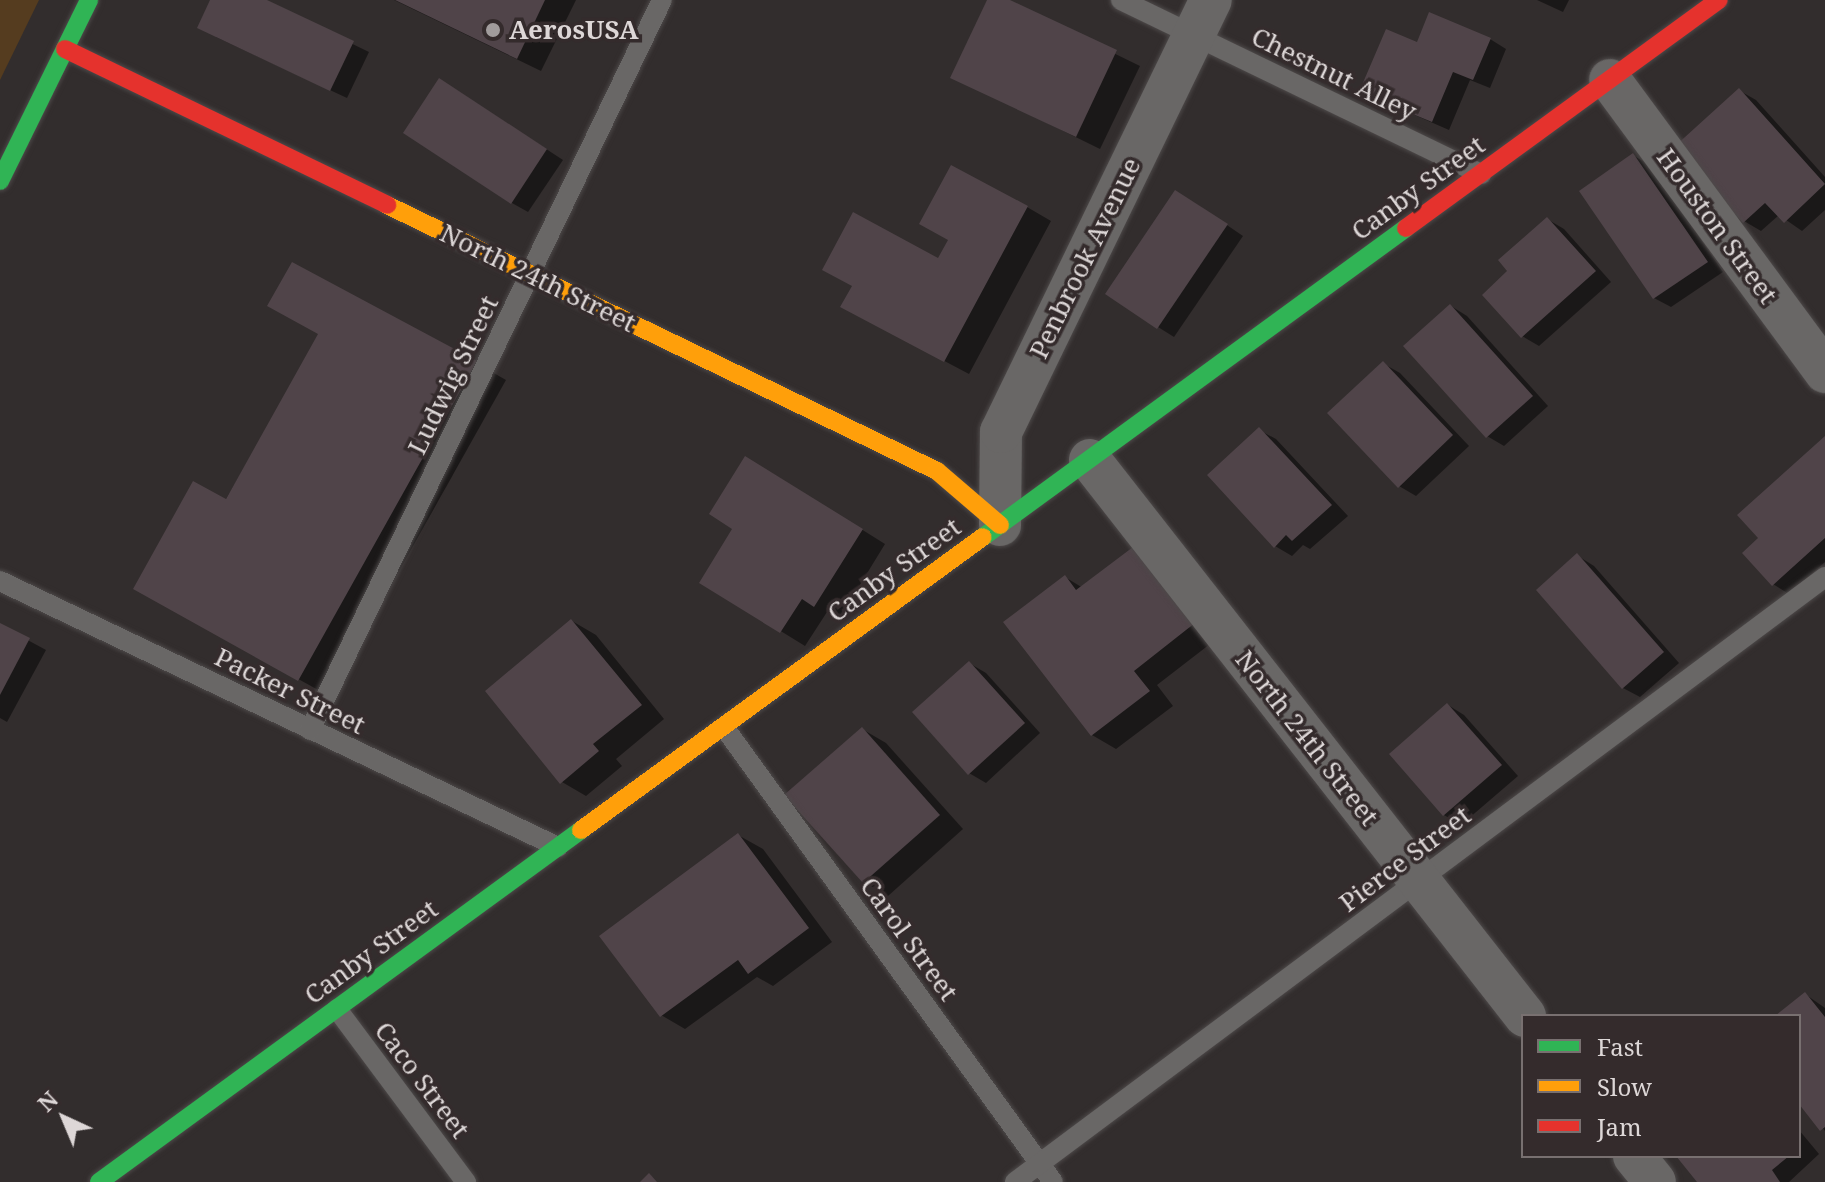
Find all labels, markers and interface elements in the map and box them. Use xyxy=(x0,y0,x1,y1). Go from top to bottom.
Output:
place label: AerosUSA xyxy=(509,14,639,46)
marker: AerosUSA xyxy=(484,21,502,39)
street label: Chestnut Alley xyxy=(1246,21,1422,127)
street label: Canby Street xyxy=(1345,129,1491,247)
street label: Houston Street xyxy=(1650,142,1784,310)
street label: Penbrook Avenue xyxy=(1023,153,1147,363)
street label: North 24th Street xyxy=(435,217,641,339)
street label: Ludwig Street xyxy=(401,291,505,459)
street label: Canby Street xyxy=(821,511,967,629)
street label: Packer Street xyxy=(210,641,370,741)
street label: North 24th Street xyxy=(1229,644,1385,832)
street label: Pierce Street xyxy=(1333,800,1477,918)
street label: Carol Street xyxy=(854,871,964,1007)
street label: Canby Street xyxy=(298,893,444,1011)
legend xyxy=(1521,1014,1801,1158)
street label: Caco Street xyxy=(368,1016,476,1144)
text: Fast xyxy=(1597,1030,1643,1063)
text: Slow xyxy=(1597,1070,1652,1103)
north arrow xyxy=(24,1078,104,1158)
text: N xyxy=(31,1084,64,1118)
text: Jam xyxy=(1597,1110,1642,1143)

